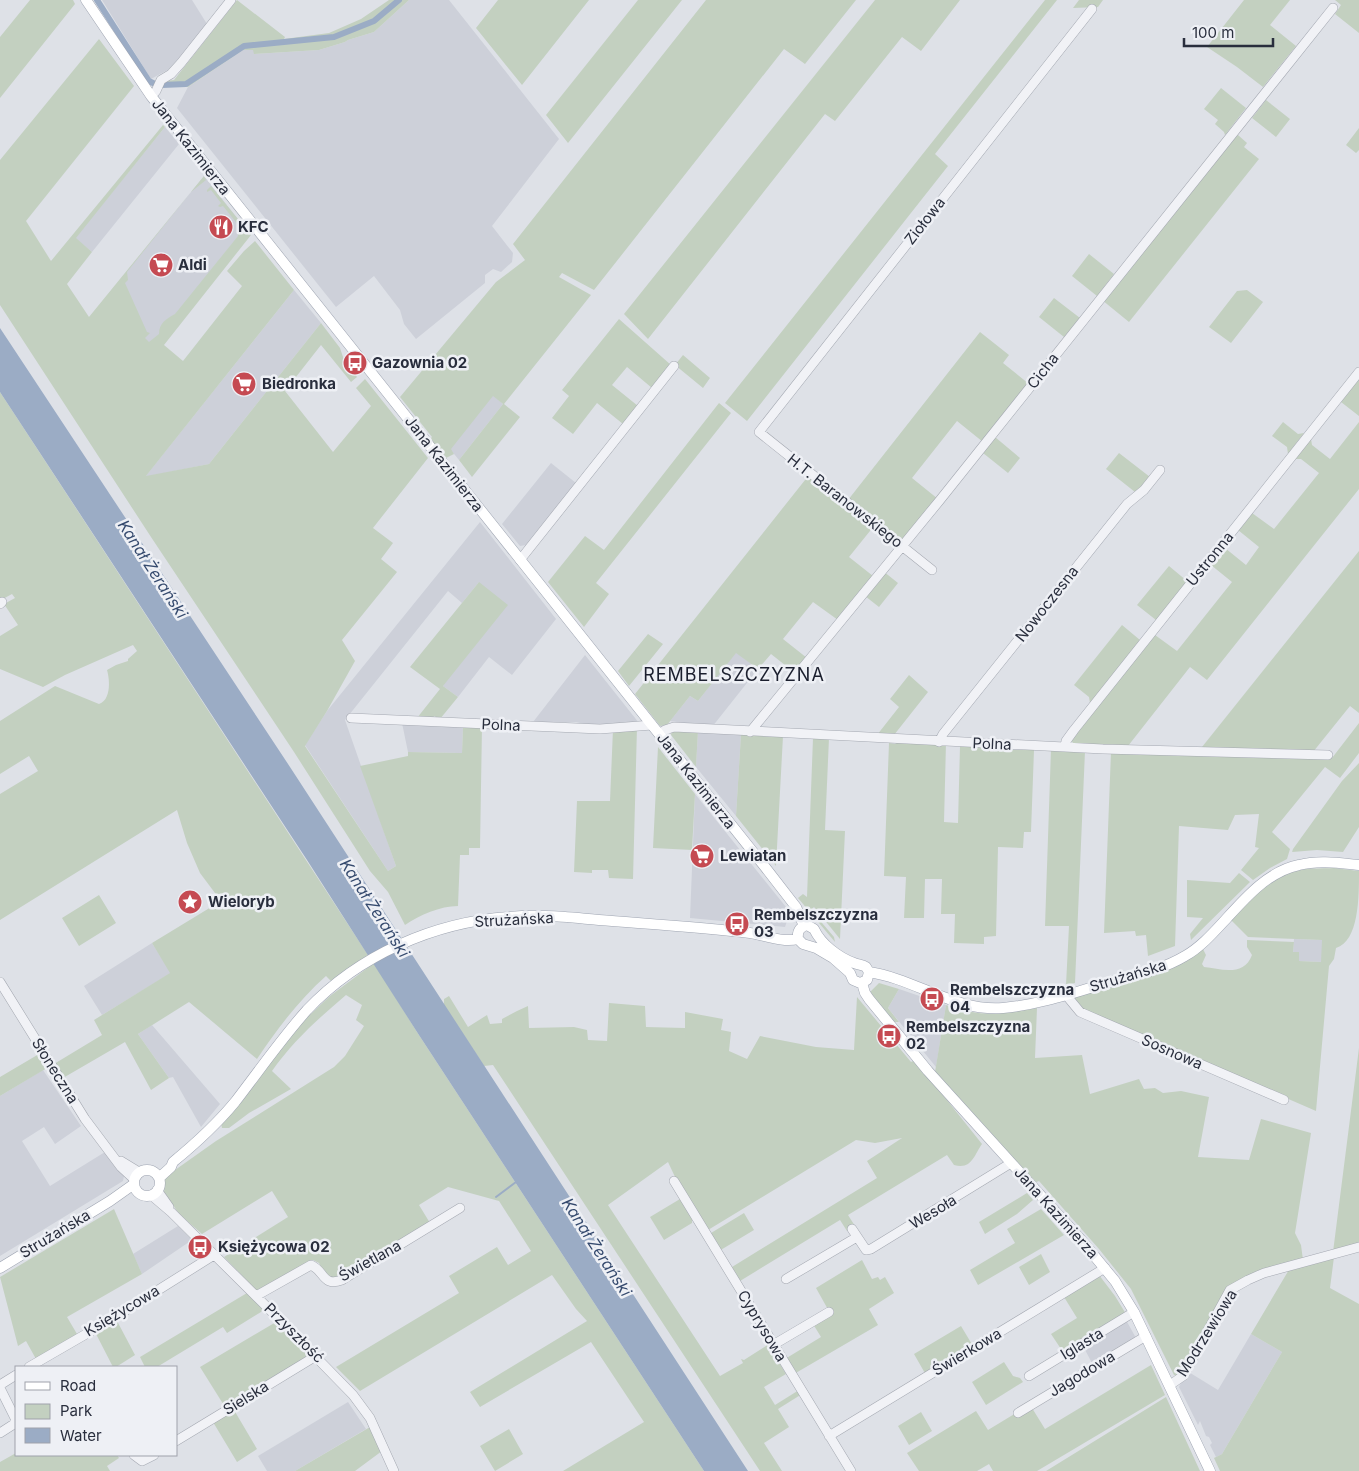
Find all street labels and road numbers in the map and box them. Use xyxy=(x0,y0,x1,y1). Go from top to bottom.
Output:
street label: Jana Kazimierza xyxy=(148,95,235,199)
street label: Ziołowa xyxy=(900,193,949,248)
street label: Cicha xyxy=(1023,349,1063,392)
street label: Jana Kazimierza xyxy=(401,412,488,516)
street label: H.T. Baranowskiego xyxy=(784,450,907,552)
street label: Ustronna xyxy=(1182,528,1237,590)
street label: Nowoczesna xyxy=(1011,562,1082,646)
street label: Polna xyxy=(481,714,521,735)
street label: Jana Kazimierza xyxy=(653,729,740,833)
street label: Polna xyxy=(972,733,1012,754)
street label: Strużańska xyxy=(474,908,554,931)
street label: Strużańska xyxy=(1087,955,1169,996)
street label: Sosnowa xyxy=(1139,1030,1206,1073)
street label: Słoneczna xyxy=(28,1034,83,1107)
street label: Jana Kazimierza xyxy=(1010,1163,1103,1262)
street label: Wesoła xyxy=(906,1190,960,1233)
street label: Strużańska xyxy=(16,1205,94,1262)
street label: Świetlana xyxy=(335,1236,404,1285)
street label: Księżycowa xyxy=(81,1281,163,1340)
street label: Cyprysowa xyxy=(734,1286,791,1365)
street label: Modrzewiowa xyxy=(1172,1286,1241,1380)
street label: Przyszłość xyxy=(260,1299,328,1367)
street label: Świerkowa xyxy=(929,1323,1005,1380)
street label: Iglasta xyxy=(1057,1323,1107,1364)
street label: Jagodowa xyxy=(1045,1346,1118,1401)
street label: Sielska xyxy=(219,1376,272,1419)

